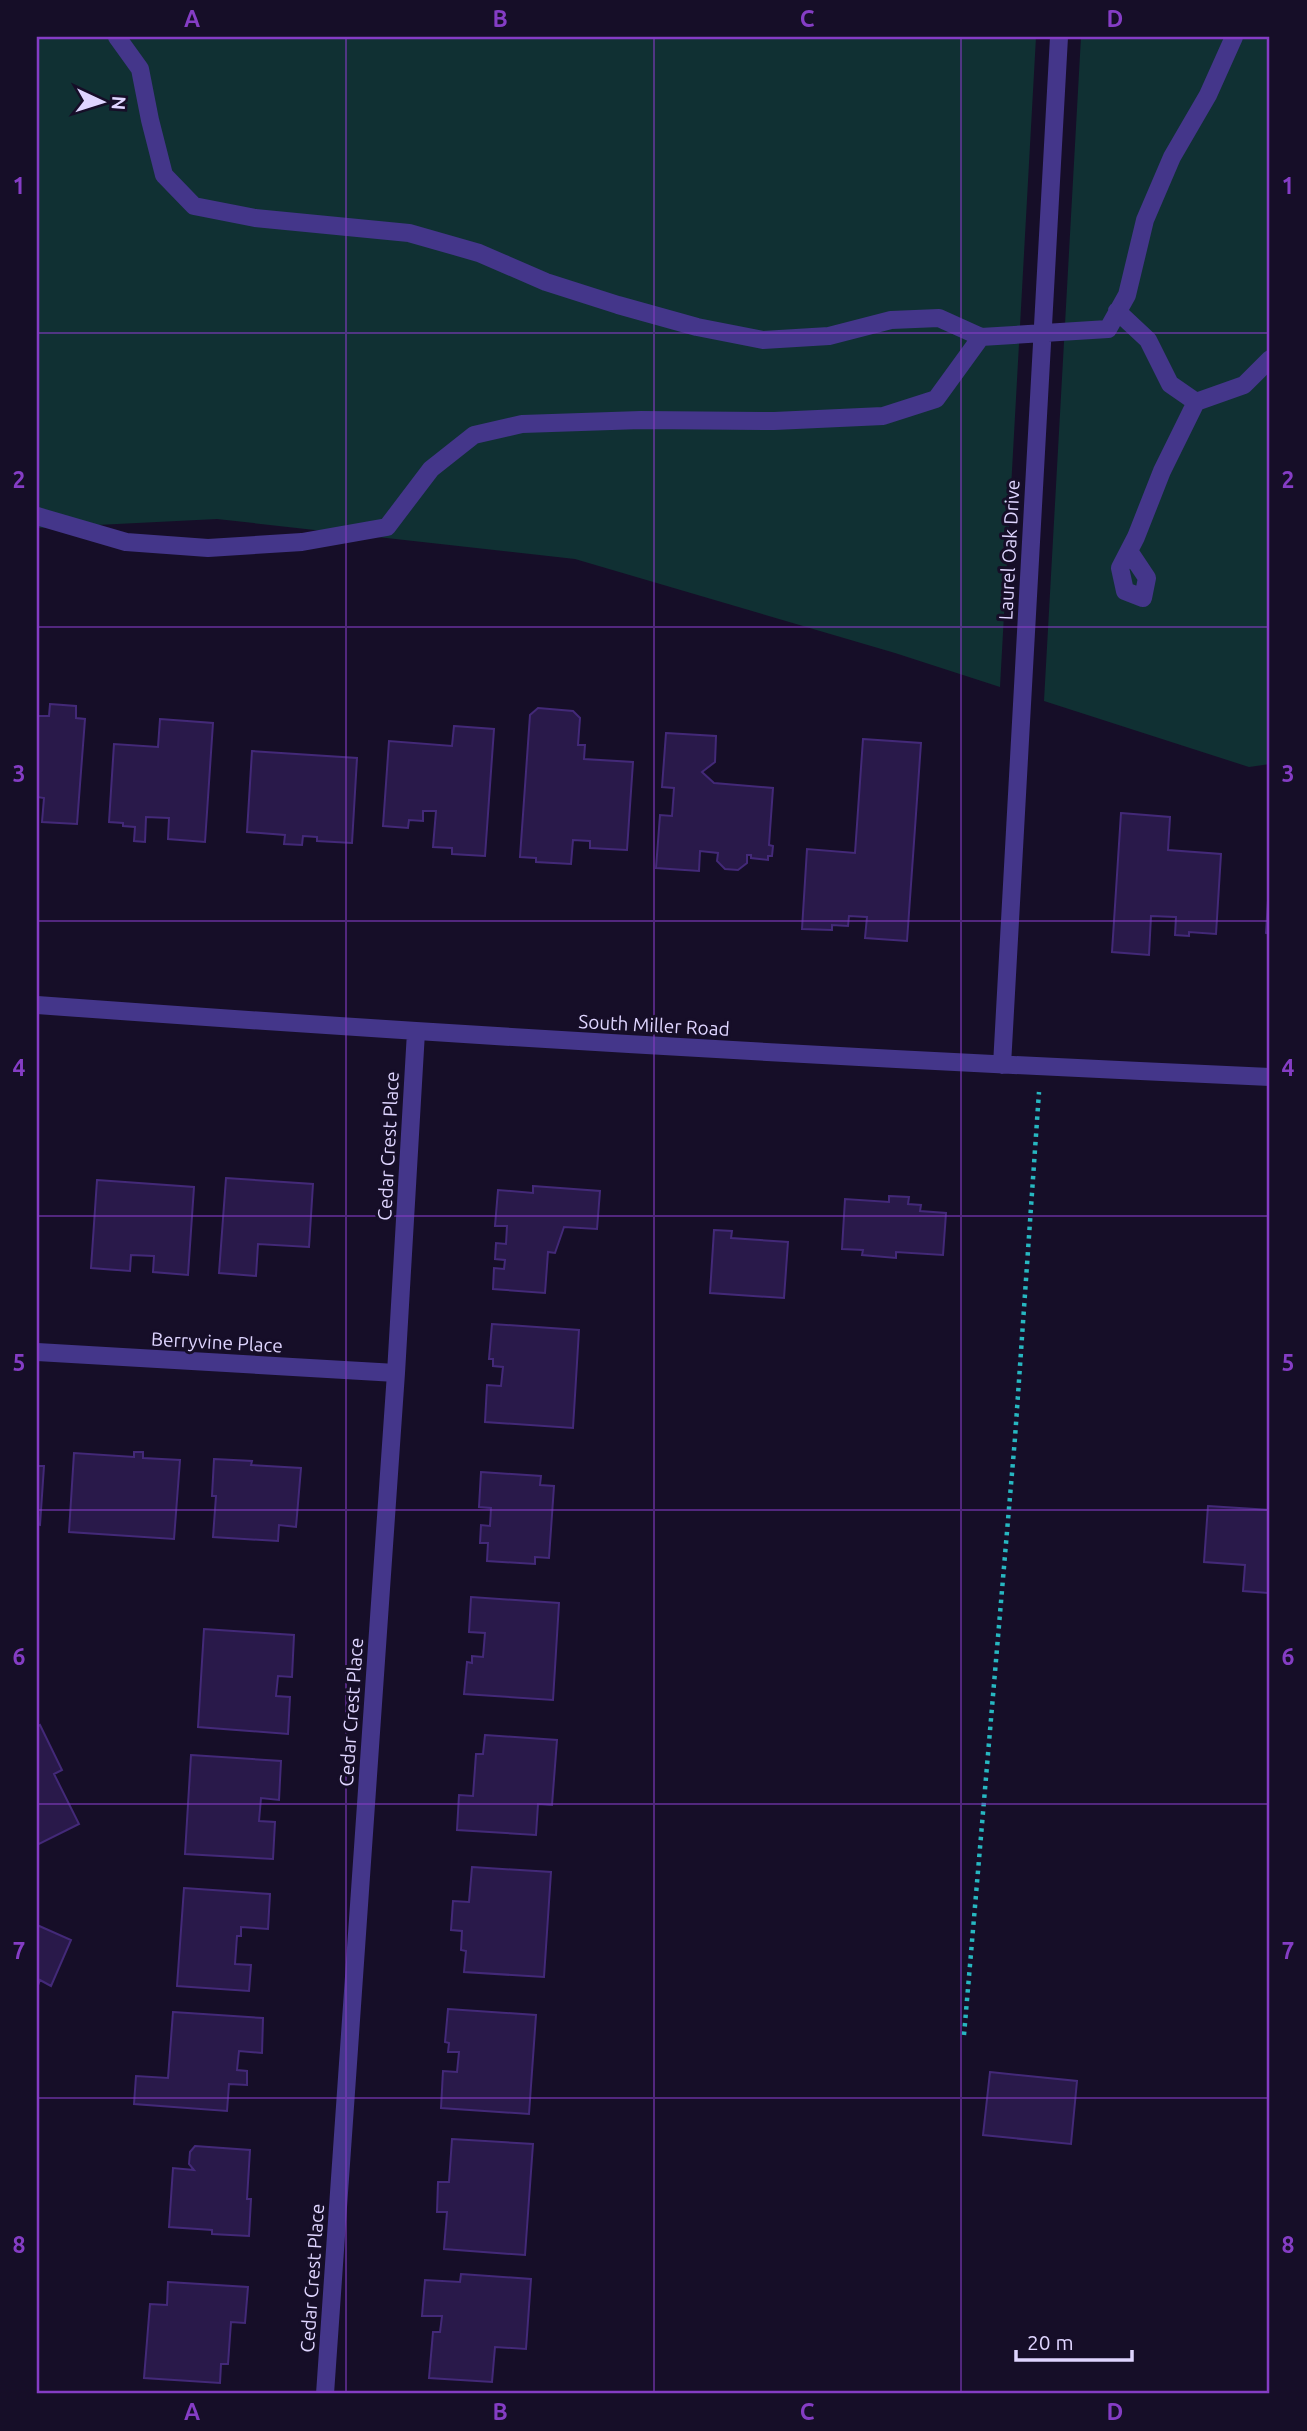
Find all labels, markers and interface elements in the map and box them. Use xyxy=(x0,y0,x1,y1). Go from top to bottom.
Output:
text: A xyxy=(184,6,200,31)
text: B xyxy=(492,6,508,31)
text: C xyxy=(800,6,815,31)
text: D xyxy=(1107,6,1123,31)
north arrow xyxy=(66,66,136,136)
text: N xyxy=(107,95,130,111)
text: 1 xyxy=(13,173,25,198)
text: 1 xyxy=(1282,173,1294,198)
text: 2 xyxy=(13,467,25,492)
text: 2 xyxy=(1282,467,1294,492)
street label: Laurel Oak Drive xyxy=(994,479,1024,621)
text: 3 xyxy=(13,761,25,786)
text: 3 xyxy=(1282,761,1294,786)
street label: South Miller Road xyxy=(578,1010,730,1040)
text: 4 xyxy=(13,1055,26,1080)
text: 4 xyxy=(1282,1055,1295,1080)
street label: Cedar Crest Place xyxy=(373,1071,403,1221)
street label: Berryvine Place xyxy=(151,1328,283,1356)
text: 5 xyxy=(13,1350,25,1375)
text: 5 xyxy=(1282,1350,1294,1375)
street label: Cedar Crest Place xyxy=(335,1637,367,1787)
text: 6 xyxy=(13,1644,26,1669)
text: 6 xyxy=(1282,1644,1295,1669)
text: 7 xyxy=(13,1938,25,1963)
text: 7 xyxy=(1282,1938,1294,1963)
street label: Cedar Crest Place xyxy=(296,2203,328,2353)
text: 8 xyxy=(13,2232,25,2257)
text: 8 xyxy=(1282,2232,1294,2257)
scale bar xyxy=(1016,2319,1132,2363)
text: 20 m xyxy=(1027,2330,1074,2354)
text: A xyxy=(184,2399,200,2424)
text: B xyxy=(492,2399,508,2424)
text: C xyxy=(800,2399,815,2424)
text: D xyxy=(1107,2399,1123,2424)

